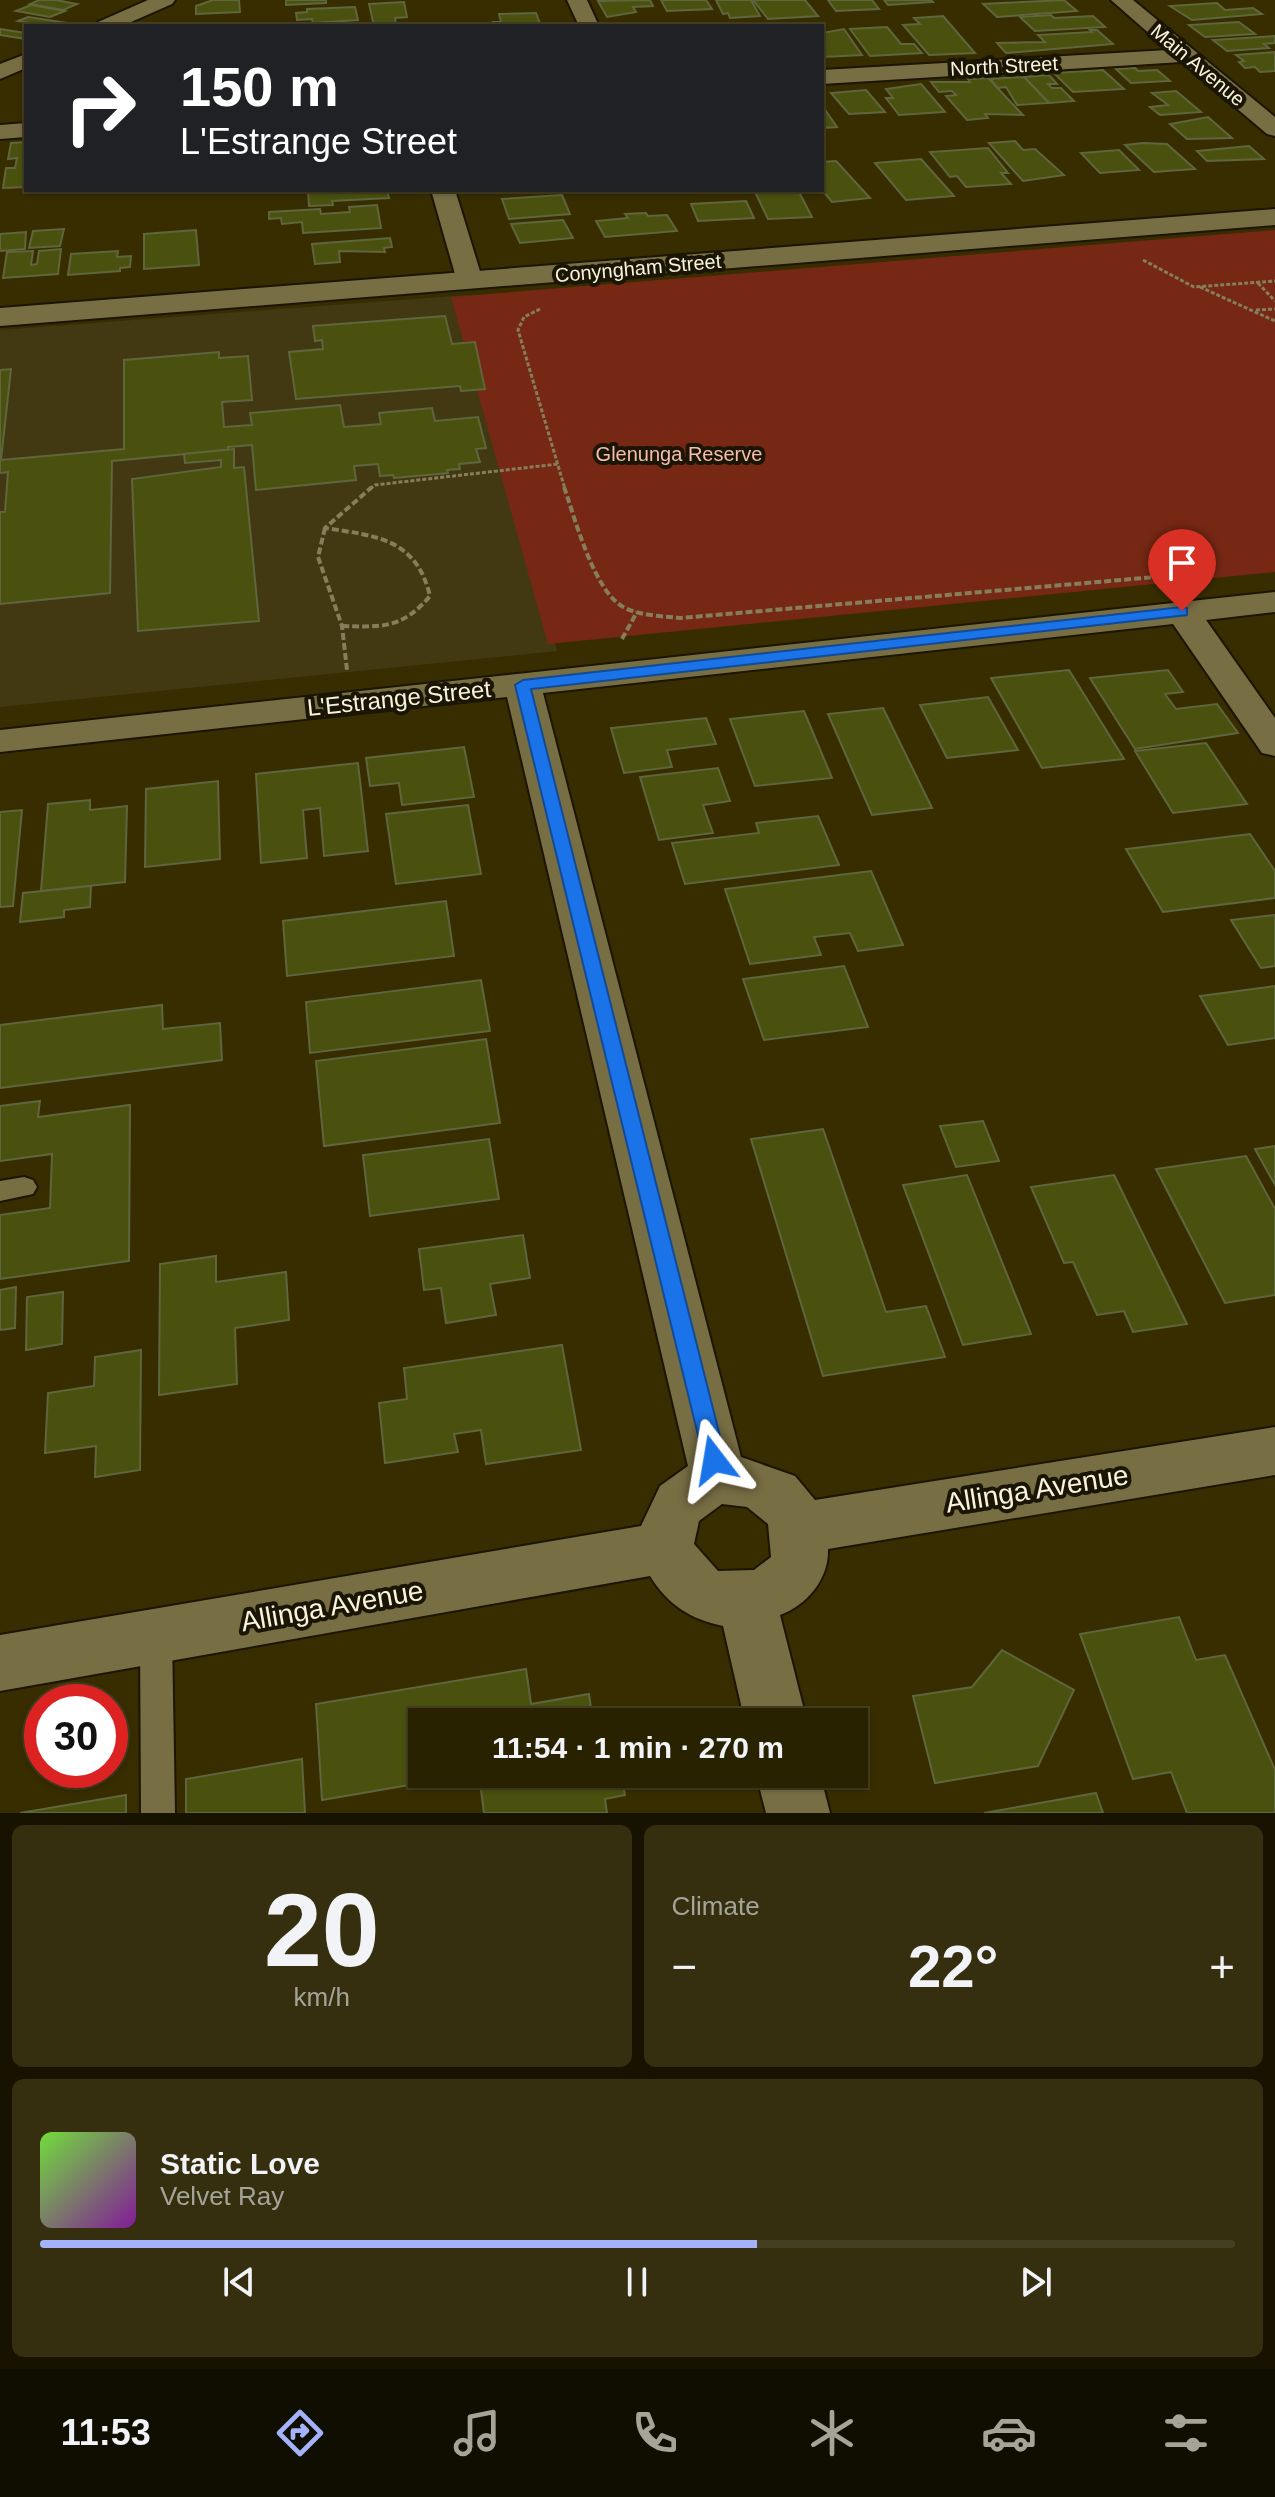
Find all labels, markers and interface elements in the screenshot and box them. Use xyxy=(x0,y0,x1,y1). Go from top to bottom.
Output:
street label: Main Avenue xyxy=(1147,20,1249,110)
street label: North Street xyxy=(950,52,1059,80)
text: 150 m xyxy=(180,55,339,118)
icon: right xyxy=(48,56,152,160)
text: L'Estrange Street xyxy=(180,121,457,162)
street label: Conyngham Street xyxy=(554,250,722,286)
park label: Glenunga Reserve xyxy=(596,443,762,465)
pin xyxy=(1148,529,1216,611)
icon: arrive xyxy=(1160,541,1204,585)
street label: L'Estrange Street xyxy=(306,675,493,721)
position arrow xyxy=(672,1418,756,1502)
street label: Allinga Avenue xyxy=(943,1459,1131,1519)
street label: Allinga Avenue xyxy=(238,1575,426,1637)
speed limit sign: 30 xyxy=(24,1684,128,1788)
text: 11:54 · 1 min · 270 m xyxy=(492,1731,784,1764)
text: 20 xyxy=(264,1872,380,1988)
text: Climate xyxy=(672,1891,760,1921)
text: 22° xyxy=(908,1933,999,2000)
text: − xyxy=(672,1942,697,1991)
text: + xyxy=(1209,1942,1235,1991)
text: km/h xyxy=(294,1982,350,2012)
text: Static Love xyxy=(160,2147,320,2180)
text: Velvet Ray xyxy=(160,2181,284,2211)
icon: previous xyxy=(217,2260,261,2304)
icon: pause xyxy=(615,2260,659,2304)
icon: next xyxy=(1014,2260,1058,2304)
icon: directions xyxy=(272,2405,328,2461)
icon: music xyxy=(449,2405,505,2461)
icon: phone xyxy=(627,2405,683,2461)
icon: climate xyxy=(804,2405,860,2461)
icon: car xyxy=(981,2405,1037,2461)
icon: filters xyxy=(1158,2405,1214,2461)
text: 11:53 xyxy=(61,2412,151,2453)

